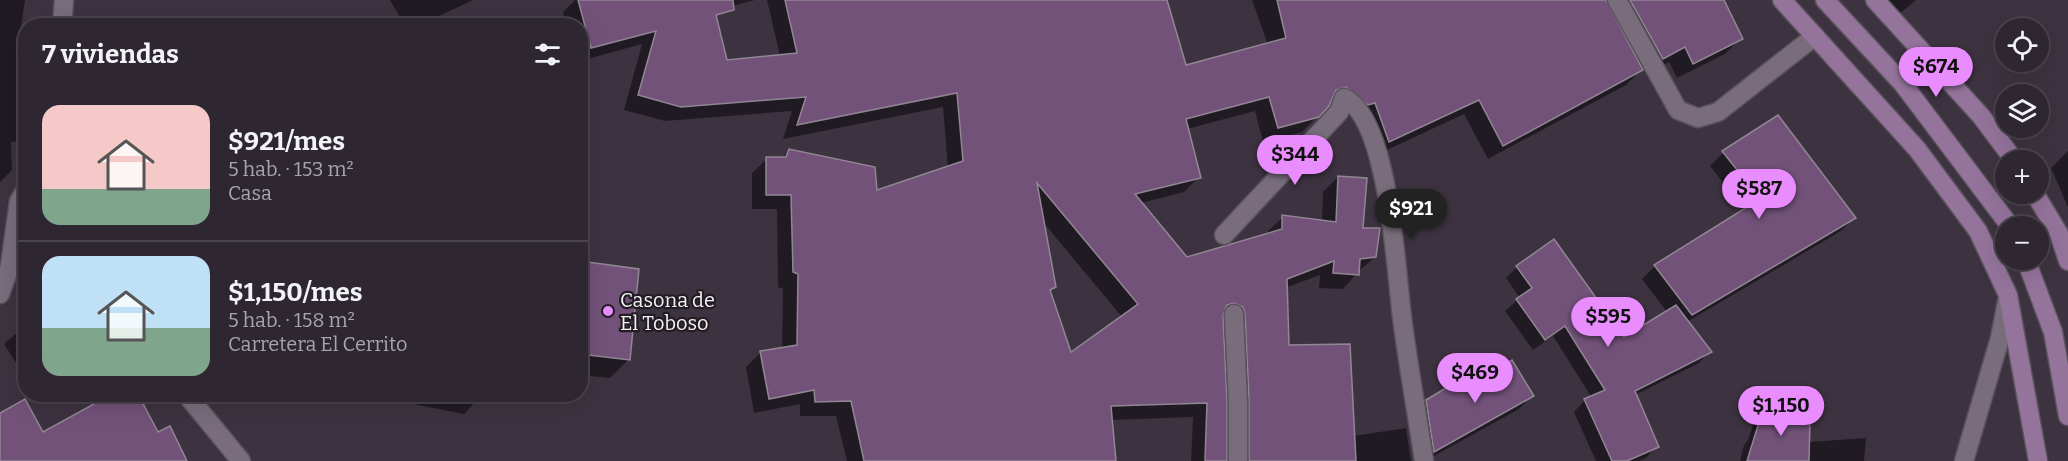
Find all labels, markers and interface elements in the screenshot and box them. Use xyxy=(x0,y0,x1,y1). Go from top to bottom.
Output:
map controls xyxy=(1995,18,2049,270)
button: locate xyxy=(1995,18,2049,72)
icon: filters xyxy=(531,38,564,71)
text: 7 viviendas xyxy=(42,39,179,70)
pin: $674 xyxy=(1900,47,1972,98)
text: $674 xyxy=(1913,54,1959,78)
button: layers xyxy=(1995,84,2049,138)
text: $921/mes xyxy=(228,126,345,157)
icon: home xyxy=(90,129,162,201)
pin: $344 xyxy=(1259,135,1331,186)
text: $344 xyxy=(1271,142,1319,166)
button: + xyxy=(1995,150,2049,204)
text: 5 hab. · 153 m² xyxy=(228,157,354,181)
pin: $587 xyxy=(1723,169,1795,220)
text: $587 xyxy=(1736,176,1782,200)
text: Casa xyxy=(228,181,272,205)
pin: $921 xyxy=(1375,189,1447,240)
text: $921 xyxy=(1389,196,1433,220)
button: − xyxy=(1995,216,2049,270)
text: $1,150/mes xyxy=(228,277,363,308)
icon: home xyxy=(90,280,162,352)
place label: Casona de El Toboso xyxy=(620,288,715,335)
pin: $595 xyxy=(1572,297,1644,348)
marker: Casona de El Toboso xyxy=(601,304,615,318)
text: $595 xyxy=(1585,304,1631,328)
text: 5 hab. · 158 m² xyxy=(228,308,355,332)
text: Carretera El Cerrito xyxy=(228,332,407,356)
pin: $469 xyxy=(1439,353,1511,404)
text: $469 xyxy=(1451,360,1499,384)
pin: $1,150 xyxy=(1732,386,1830,437)
text: $1,150 xyxy=(1752,393,1810,417)

